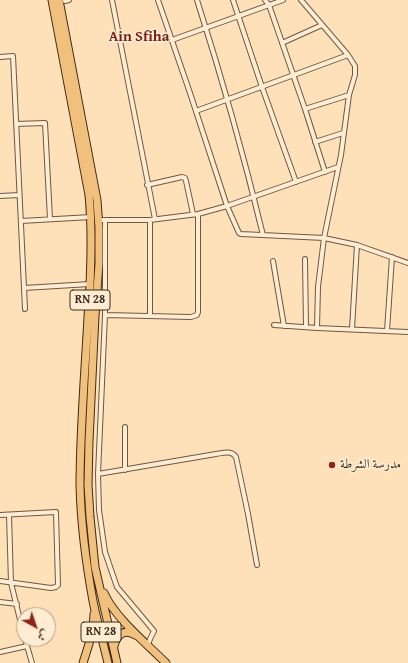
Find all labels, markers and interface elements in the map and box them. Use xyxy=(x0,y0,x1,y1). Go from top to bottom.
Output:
district label: Ain Sfiha xyxy=(109,28,169,46)
road number: RN 28 xyxy=(70,290,110,310)
place label: مدرسة الشرطة xyxy=(340,457,401,473)
marker: مدرسة الشرطة xyxy=(327,460,337,470)
north arrow xyxy=(16,607,56,647)
road number: RN 28 xyxy=(81,622,121,642)
text: ش xyxy=(34,626,52,645)

